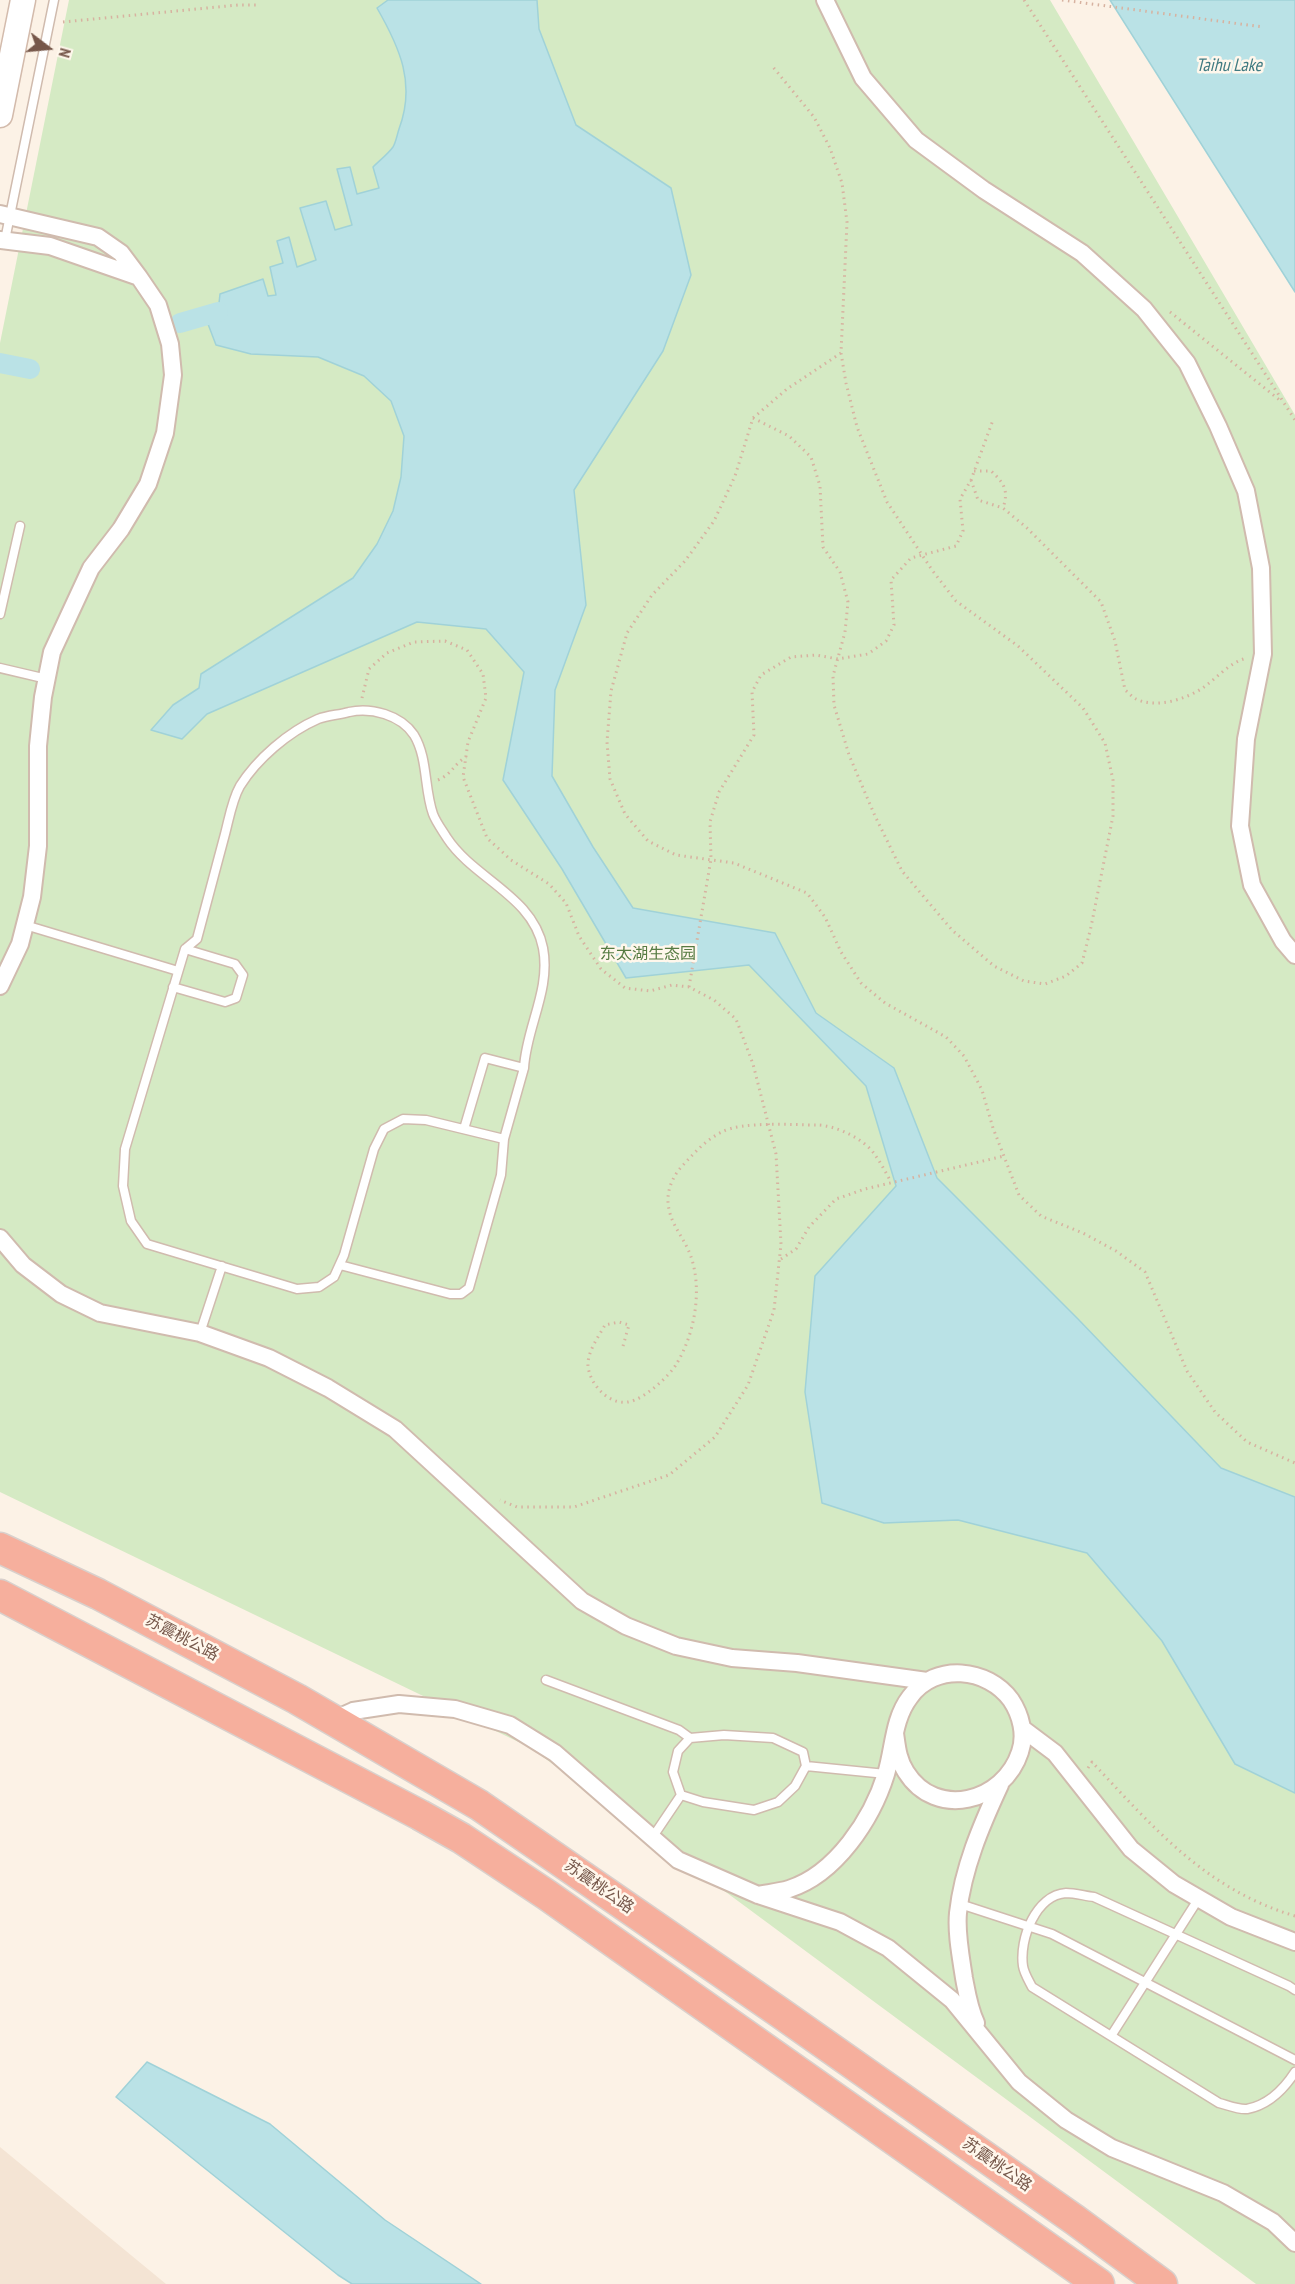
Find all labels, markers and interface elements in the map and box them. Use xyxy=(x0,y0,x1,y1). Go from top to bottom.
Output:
north arrow xyxy=(18,18,78,78)
text: N xyxy=(55,46,76,60)
water label: Taihu Lake xyxy=(1196,55,1262,77)
park label: 东太湖生态园 xyxy=(600,944,696,964)
street label: 苏震桃公路 xyxy=(142,1611,222,1665)
street label: 苏震桃公路 xyxy=(561,1856,637,1918)
street label: 苏震桃公路 xyxy=(959,2134,1035,2196)

